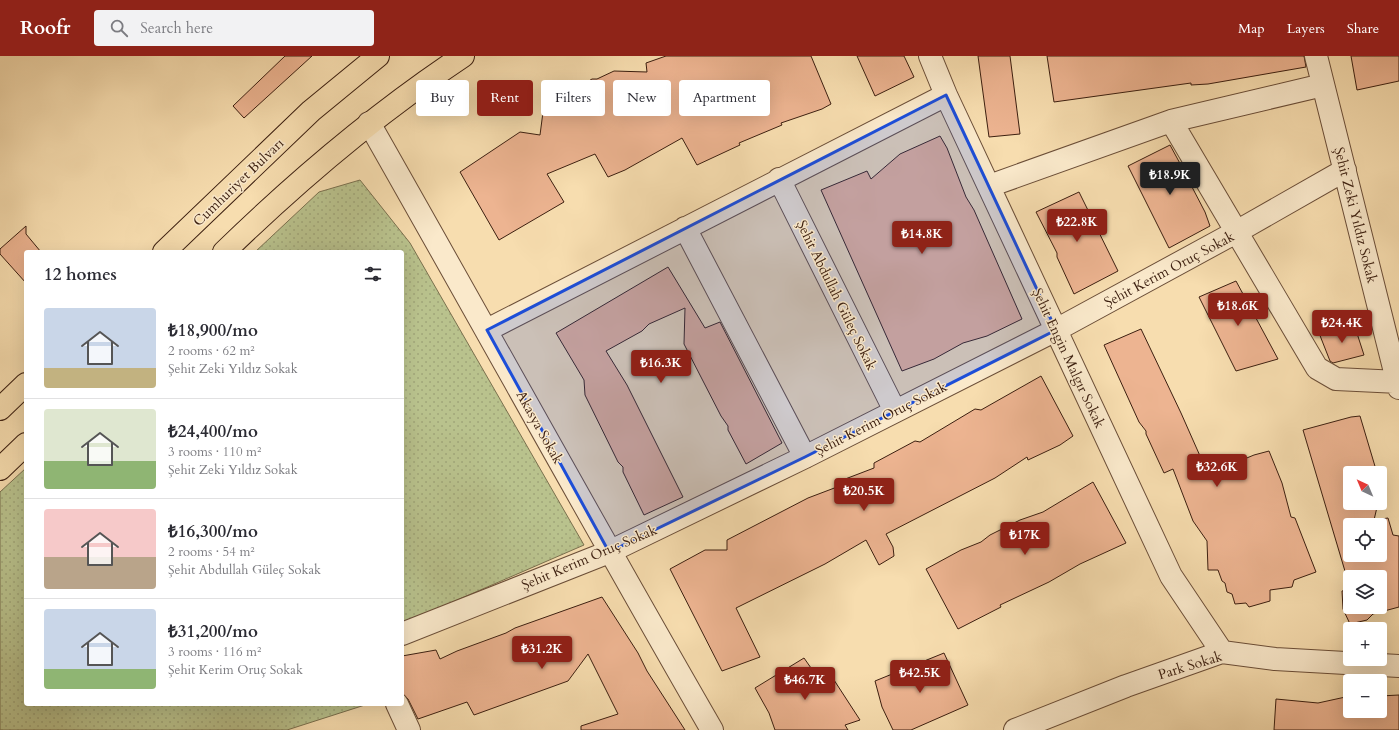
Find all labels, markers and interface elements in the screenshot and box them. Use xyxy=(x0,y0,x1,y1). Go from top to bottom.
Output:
search box xyxy=(94,10,374,46)
text: Roofr xyxy=(20,15,70,41)
icon: search xyxy=(108,17,130,39)
text: Search here xyxy=(140,18,213,38)
text: Map xyxy=(1238,19,1265,38)
text: Layers xyxy=(1287,19,1325,38)
text: Share xyxy=(1347,19,1379,38)
chip: Buy xyxy=(416,80,469,116)
chip: Rent xyxy=(477,80,533,116)
chip: Filters xyxy=(541,80,605,116)
chip: New xyxy=(613,80,671,116)
chip: Apartment xyxy=(679,80,770,116)
street label: Cumhuriyet Bulvarı xyxy=(189,134,288,231)
street label: Şehit Zeki Yıldız Sokak xyxy=(1329,145,1382,286)
pin: ₺18.9K xyxy=(1137,162,1203,196)
text: ₺18.9K xyxy=(1149,166,1191,184)
pin: ₺22.8K xyxy=(1044,209,1110,243)
text: ₺22.8K xyxy=(1056,213,1098,231)
street label: Şehit Abdullah Güleç Sokak xyxy=(792,217,881,374)
pin: ₺14.8K xyxy=(889,221,955,255)
text: ₺14.8K xyxy=(901,225,943,243)
street label: Şehit Kerim Oruç Sokak xyxy=(1101,227,1238,312)
text: 12 homes xyxy=(44,263,117,286)
icon: filters xyxy=(362,263,384,285)
street label: Şehit Engin Malgır Sokak xyxy=(1028,285,1110,432)
pin: ₺18.6K xyxy=(1205,293,1271,327)
text: ₺18.6K xyxy=(1217,297,1259,315)
pin: ₺24.4K xyxy=(1309,310,1375,344)
text: ₺24.4K xyxy=(1321,314,1363,332)
text: ₺18,900/mo xyxy=(168,319,258,342)
icon: home xyxy=(76,324,124,372)
text: 2 rooms · 62 m² xyxy=(168,342,255,360)
pin: ₺16.3K xyxy=(628,350,694,384)
text: ₺16.3K xyxy=(640,354,682,372)
text: Şehit Zeki Yıldız Sokak xyxy=(168,360,298,378)
street label: Şehit Kerim Oruç Sokak xyxy=(812,377,951,460)
street label: Akasya Sokak xyxy=(512,387,568,468)
text: ₺24,400/mo xyxy=(168,420,258,443)
icon: home xyxy=(76,425,124,473)
text: 3 rooms · 110 m² xyxy=(168,443,261,461)
pin: ₺32.6K xyxy=(1184,454,1250,488)
text: ₺32.6K xyxy=(1196,458,1238,476)
text: Şehit Zeki Yıldız Sokak xyxy=(168,461,298,479)
north arrow xyxy=(1343,466,1387,510)
map controls xyxy=(1343,466,1387,718)
pin: ₺20.5K xyxy=(831,478,897,512)
text: ₺20.5K xyxy=(843,482,885,500)
button: locate xyxy=(1343,518,1387,562)
text: ₺16,300/mo xyxy=(168,520,258,543)
street label: Şehit Kerim Oruç Sokak xyxy=(519,520,660,595)
pin: ₺17K xyxy=(1001,522,1049,556)
icon: home xyxy=(76,525,124,573)
text: ₺17K xyxy=(1009,526,1041,544)
text: 2 rooms · 54 m² xyxy=(168,543,255,561)
text: Şehit Abdullah Güleç Sokak xyxy=(168,561,321,579)
button: layers xyxy=(1343,570,1387,614)
text: ₺31,200/mo xyxy=(168,620,258,643)
button: + xyxy=(1343,622,1387,666)
icon: home xyxy=(76,625,124,673)
pin: ₺31.2K xyxy=(509,636,575,670)
text: ₺31.2K xyxy=(521,640,563,658)
text: 3 rooms · 116 m² xyxy=(168,643,261,661)
street label: Park Sokak xyxy=(1156,647,1225,684)
pin: ₺42.5K xyxy=(887,660,953,694)
text: Şehit Kerim Oruç Sokak xyxy=(168,661,303,679)
text: ₺42.5K xyxy=(899,664,941,682)
pin: ₺46.7K xyxy=(772,667,838,701)
text: ₺46.7K xyxy=(784,671,826,689)
button: − xyxy=(1343,674,1387,718)

